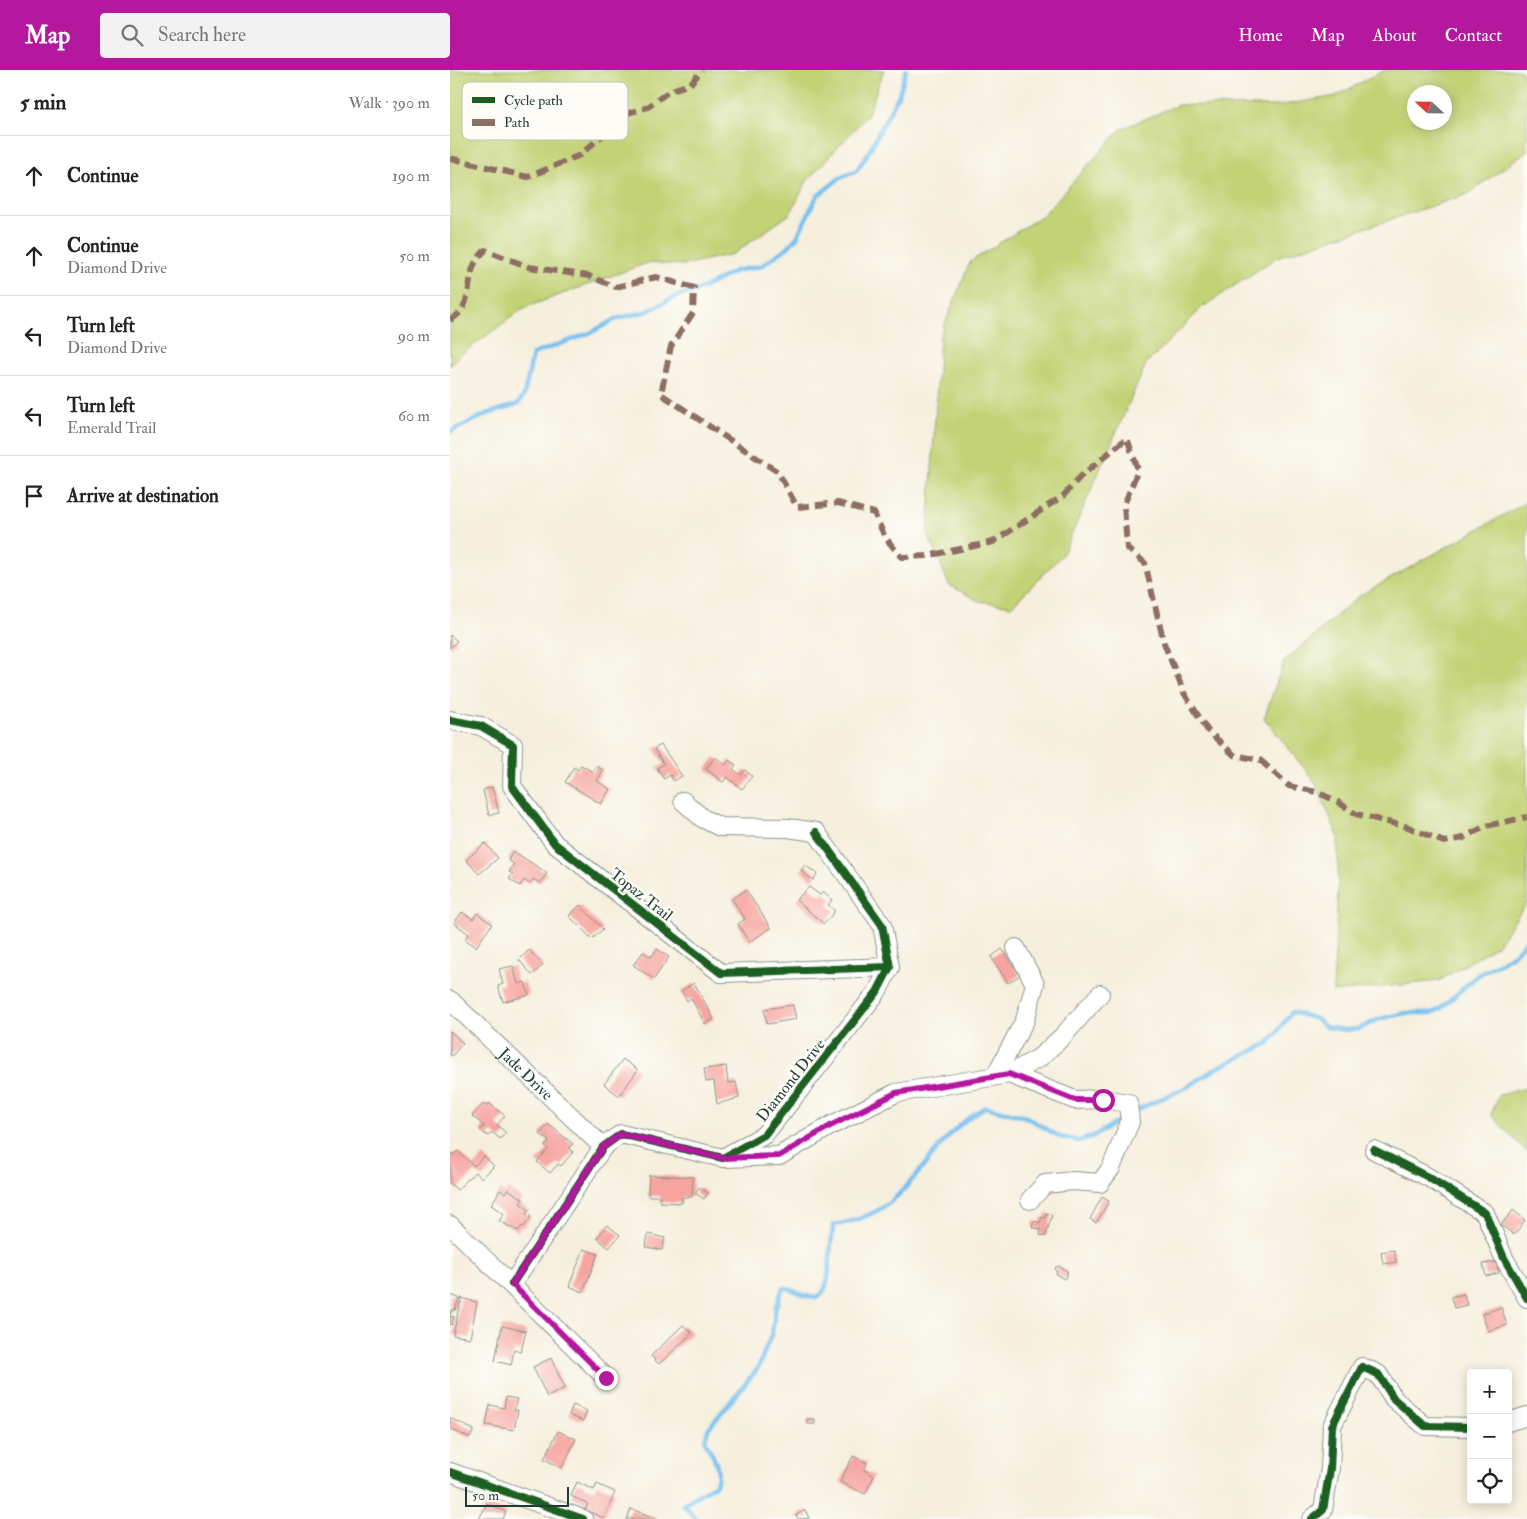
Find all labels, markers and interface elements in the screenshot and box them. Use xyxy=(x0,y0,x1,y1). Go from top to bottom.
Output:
search box xyxy=(100,13,450,58)
text: Map xyxy=(25,20,70,51)
icon: search xyxy=(118,21,146,49)
text: Search here xyxy=(158,23,246,47)
text: Home xyxy=(1238,24,1283,47)
text: Map xyxy=(1311,24,1345,47)
text: About xyxy=(1373,24,1417,47)
text: Contact xyxy=(1445,24,1502,47)
legend xyxy=(462,82,628,140)
north arrow xyxy=(1407,85,1452,130)
text: 5 min xyxy=(20,89,66,116)
text: Cycle path xyxy=(504,92,564,110)
text: Walk · 390 m xyxy=(349,93,430,113)
text: Path xyxy=(504,114,530,131)
icon: ahead xyxy=(20,162,48,190)
text: Continue xyxy=(67,164,138,188)
text: 190 m xyxy=(392,166,430,186)
text: Continue xyxy=(67,234,138,258)
icon: ahead xyxy=(20,242,48,270)
text: 50 m xyxy=(399,246,430,266)
text: Diamond Drive xyxy=(67,258,167,278)
text: Turn left xyxy=(67,314,135,338)
icon: left xyxy=(20,322,48,350)
text: 90 m xyxy=(398,326,430,346)
text: Diamond Drive xyxy=(67,338,167,358)
text: Turn left xyxy=(67,394,135,418)
icon: left xyxy=(20,402,48,430)
text: 60 m xyxy=(398,406,430,426)
text: Emerald Trail xyxy=(67,418,156,438)
icon: arrive xyxy=(20,482,48,510)
text: Arrive at destination xyxy=(67,484,219,508)
street label: Topaz Trail xyxy=(605,864,677,926)
street label: Diamond Drive xyxy=(752,1035,830,1126)
street label: Jade Drive xyxy=(493,1043,557,1105)
route start xyxy=(1092,1089,1115,1112)
route end xyxy=(595,1367,618,1390)
map controls xyxy=(1467,1369,1512,1504)
button: + xyxy=(1467,1369,1512,1414)
button: − xyxy=(1467,1414,1512,1459)
button: locate xyxy=(1467,1459,1512,1504)
scale bar xyxy=(465,1484,569,1507)
text: 50 m xyxy=(472,1487,499,1504)

